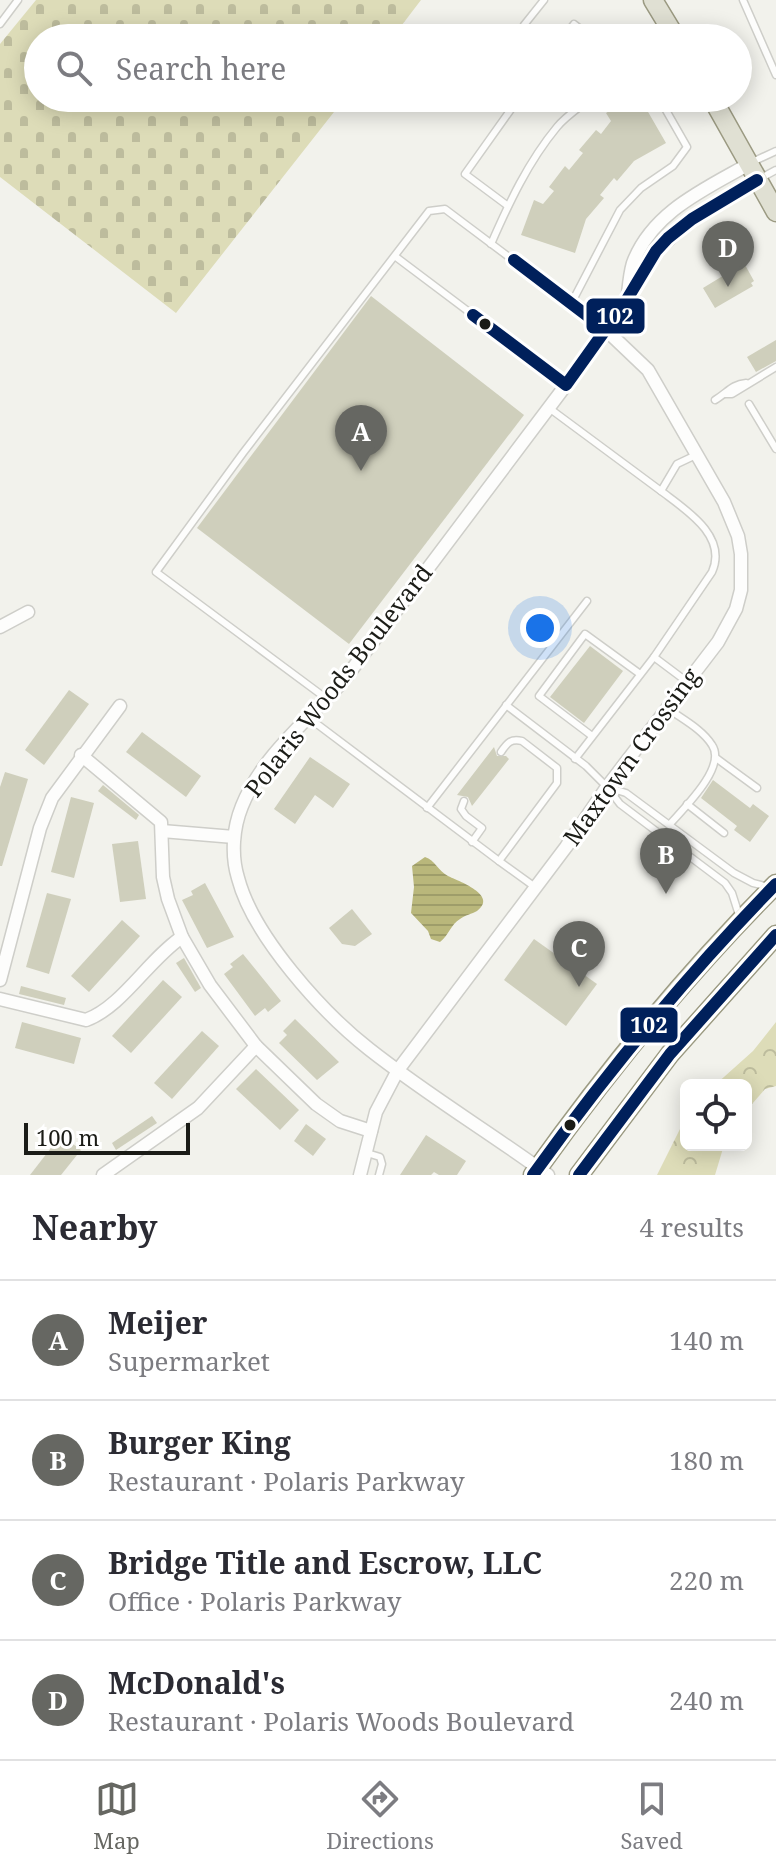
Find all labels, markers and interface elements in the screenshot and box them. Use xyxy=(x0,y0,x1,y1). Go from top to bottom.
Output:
search box xyxy=(24,24,752,112)
icon: search xyxy=(52,46,96,90)
text: Search here xyxy=(116,48,286,89)
pin: D xyxy=(702,221,754,287)
line badge: 102 xyxy=(585,297,646,335)
text: 102 xyxy=(596,300,634,330)
unlabelled marker xyxy=(477,316,493,332)
pin: A xyxy=(335,405,387,471)
street label: Polaris Woods Boulevard xyxy=(236,557,439,803)
your location xyxy=(520,608,560,648)
street label: Maxtown Crossing xyxy=(555,661,707,852)
pin: B xyxy=(640,828,692,894)
pin: C xyxy=(553,921,605,987)
line badge: 102 xyxy=(619,1006,679,1044)
text: 102 xyxy=(630,1009,668,1039)
map controls xyxy=(680,1079,752,1151)
button: locate xyxy=(680,1079,752,1151)
unlabelled marker xyxy=(562,1117,578,1133)
scale bar xyxy=(24,1119,190,1155)
text: 100 m xyxy=(36,1122,99,1152)
text: Nearby xyxy=(32,1204,158,1250)
text: 4 results xyxy=(639,1209,744,1245)
text: Meijer xyxy=(108,1302,207,1343)
text: A xyxy=(48,1322,68,1358)
text: 140 m xyxy=(669,1322,744,1358)
text: Supermarket xyxy=(108,1343,270,1379)
text: Burger King xyxy=(108,1422,291,1463)
text: B xyxy=(49,1442,67,1478)
text: 180 m xyxy=(669,1442,744,1478)
text: Restaurant · Polaris Parkway xyxy=(108,1463,465,1499)
text: Bridge Title and Escrow, LLC xyxy=(108,1542,542,1583)
text: C xyxy=(49,1562,67,1598)
text: 220 m xyxy=(669,1562,744,1598)
text: Office · Polaris Parkway xyxy=(108,1583,402,1619)
text: McDonald's xyxy=(108,1662,285,1703)
text: D xyxy=(48,1682,68,1718)
text: 240 m xyxy=(669,1682,744,1718)
text: Restaurant · Polaris Woods Boulevard xyxy=(108,1703,574,1739)
tab: Map xyxy=(93,1777,140,1855)
tab: Directions xyxy=(326,1777,434,1855)
tab: Saved xyxy=(620,1777,683,1855)

